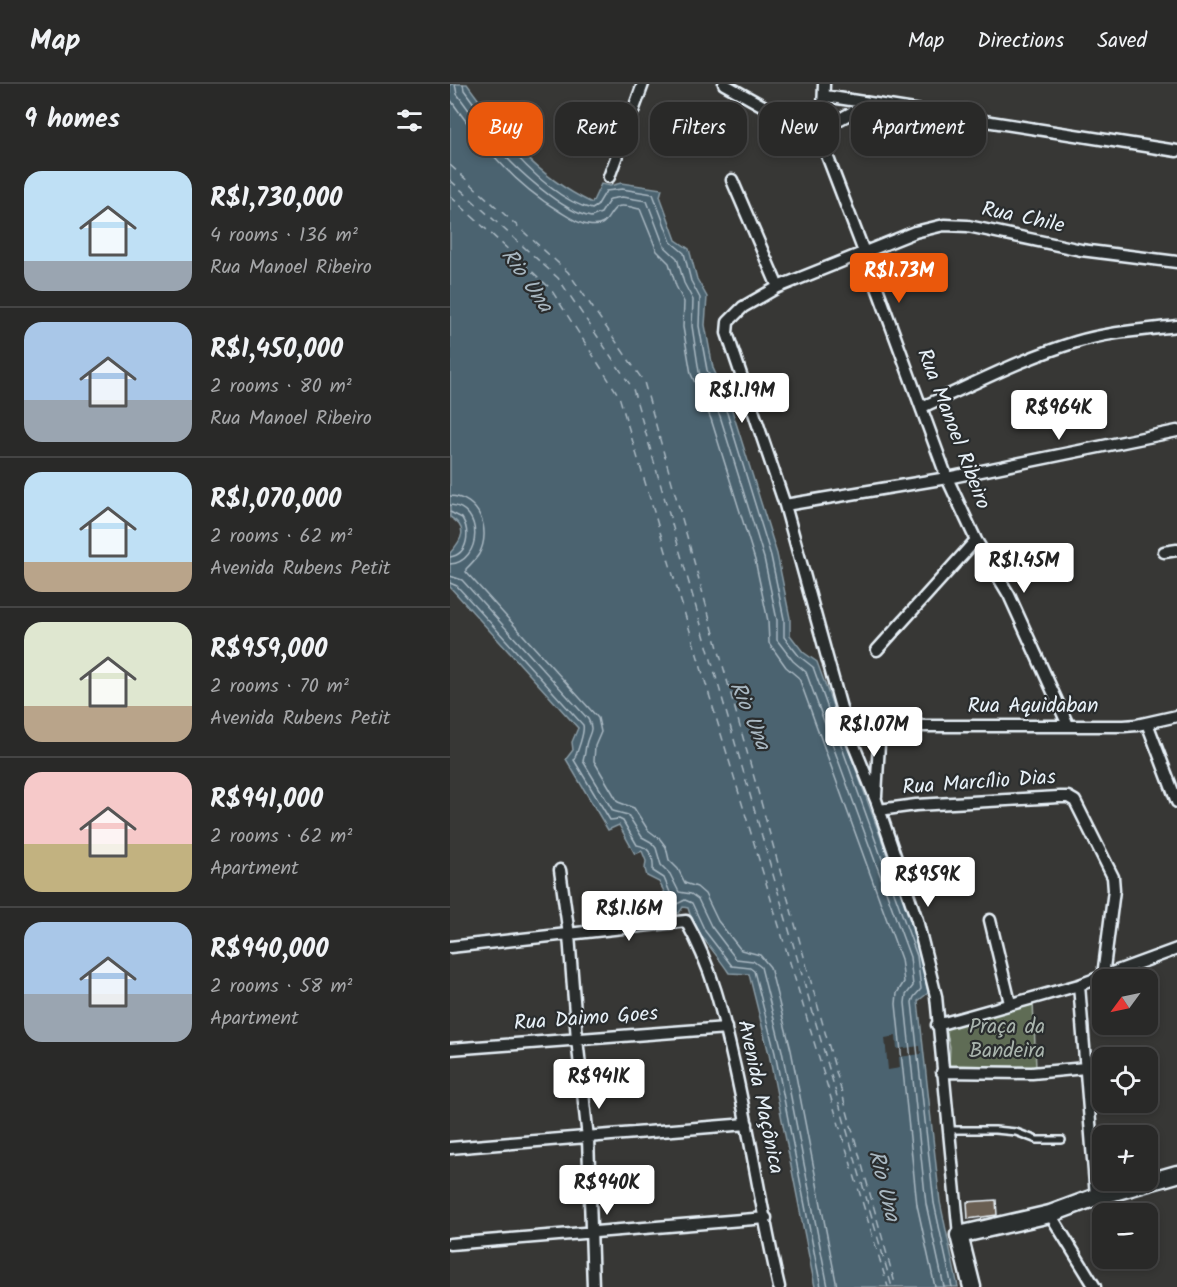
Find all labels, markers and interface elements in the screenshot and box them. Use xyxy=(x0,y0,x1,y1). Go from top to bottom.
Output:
text: Map xyxy=(30,19,81,64)
text: Map xyxy=(908,25,944,58)
text: Directions xyxy=(977,25,1064,58)
text: Saved xyxy=(1097,25,1147,58)
text: 9 homes xyxy=(24,99,120,141)
chip: Buy xyxy=(468,102,543,156)
chip: Rent xyxy=(555,102,638,156)
chip: Filters xyxy=(650,102,747,156)
chip: New xyxy=(759,102,839,156)
chip: Apartment xyxy=(851,102,986,156)
icon: filters xyxy=(393,104,426,137)
text: R$1,730,000 xyxy=(210,178,342,220)
street label: Rua Chile xyxy=(978,193,1068,243)
icon: home xyxy=(72,195,144,267)
text: 4 rooms · 136 m² xyxy=(210,220,358,252)
water label: Rio Una xyxy=(491,241,562,322)
text: Rua Manoel Ribeiro xyxy=(210,252,372,284)
pin: R$1.73M xyxy=(844,253,954,304)
text: R$1.73M xyxy=(864,256,934,288)
text: R$1,450,000 xyxy=(210,329,343,371)
street label: Rua Manoel Ribeiro xyxy=(907,344,999,514)
icon: home xyxy=(72,346,144,418)
text: 2 rooms · 80 m² xyxy=(210,371,352,403)
pin: R$1.19M xyxy=(687,373,797,424)
text: R$1.19M xyxy=(709,376,775,408)
pin: R$964K xyxy=(1010,390,1108,441)
text: R$964K xyxy=(1025,393,1093,425)
text: Rua Manoel Ribeiro xyxy=(210,403,372,435)
text: R$1,070,000 xyxy=(210,479,341,521)
icon: home xyxy=(72,496,144,568)
text: 2 rooms · 62 m² xyxy=(210,521,352,553)
pin: R$1.45M xyxy=(969,543,1079,594)
text: R$1.45M xyxy=(989,546,1059,578)
text: Avenida Rubens Petit xyxy=(210,553,391,585)
text: R$959,000 xyxy=(210,629,327,671)
icon: home xyxy=(72,646,144,718)
text: 2 rooms · 70 m² xyxy=(210,671,349,703)
water label: Rio Una xyxy=(719,676,780,758)
street label: Rua Aquidaban xyxy=(968,690,1098,723)
text: Avenida Rubens Petit xyxy=(210,703,391,735)
pin: R$1.07M xyxy=(819,707,929,758)
text: R$1.07M xyxy=(839,710,909,742)
street label: Rua Marcílio Dias xyxy=(901,761,1057,805)
text: R$941,000 xyxy=(210,779,323,821)
icon: home xyxy=(72,796,144,868)
text: 2 rooms · 62 m² xyxy=(210,821,352,853)
text: Apartment xyxy=(210,853,299,885)
pin: R$959K xyxy=(879,857,977,908)
text: R$959K xyxy=(895,860,961,892)
pin: R$1.16M xyxy=(574,891,684,942)
text: R$1.16M xyxy=(596,894,662,926)
text: R$940,000 xyxy=(210,929,329,971)
icon: home xyxy=(72,946,144,1018)
north arrow xyxy=(1092,969,1158,1035)
map controls xyxy=(1092,969,1158,1269)
text: 2 rooms · 58 m² xyxy=(210,971,352,1003)
street label: Rua Daimo Goes xyxy=(513,997,659,1040)
text: Apartment xyxy=(210,1003,299,1035)
park label: Praça da Bandeira xyxy=(969,1011,1045,1068)
street label: Avenida Maçônica xyxy=(728,1017,792,1177)
button: locate xyxy=(1092,1047,1158,1113)
pin: R$941K xyxy=(550,1059,648,1110)
text: R$941K xyxy=(568,1062,630,1094)
button: + xyxy=(1092,1125,1158,1191)
water label: Rio Una xyxy=(857,1147,909,1227)
pin: R$940K xyxy=(558,1165,656,1216)
text: R$940K xyxy=(573,1168,641,1200)
button: − xyxy=(1092,1203,1158,1269)

